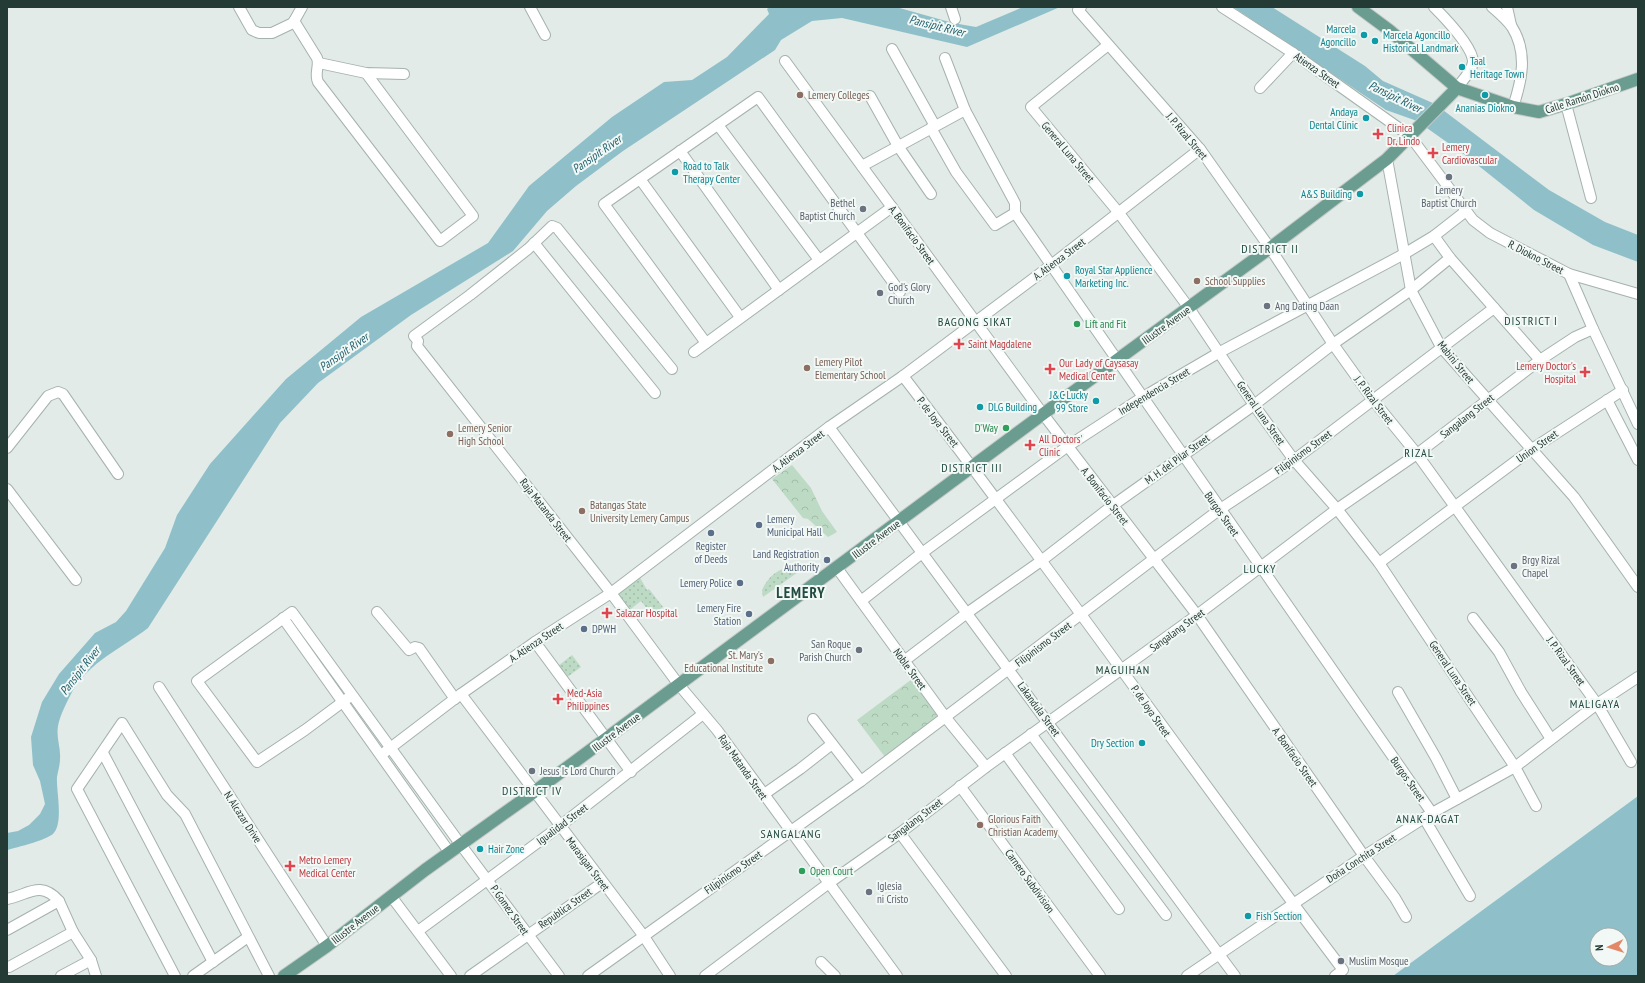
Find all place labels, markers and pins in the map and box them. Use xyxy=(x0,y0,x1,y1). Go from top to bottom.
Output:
place label: Marcela Agoncillo xyxy=(1320,22,1356,49)
place label: Marcela Agoncillo Historical Landmark xyxy=(1383,28,1459,55)
marker: Marcela Agoncillo xyxy=(1359,30,1369,40)
marker: Marcela Agoncillo Historical Landmark xyxy=(1370,36,1380,46)
place label: Taal Heritage Town xyxy=(1470,54,1525,81)
marker: Taal Heritage Town xyxy=(1457,62,1467,72)
place label: Lemery Colleges xyxy=(808,88,870,102)
marker: Lemery Colleges xyxy=(795,90,805,100)
marker: Ananias Diokno xyxy=(1480,90,1490,100)
place label: Ananias Diokno xyxy=(1456,101,1515,115)
place label: Andaya Dental Clinic xyxy=(1309,105,1358,132)
marker: Andaya Dental Clinic xyxy=(1361,113,1371,123)
place label: Clinica Dr. Lindo xyxy=(1387,121,1420,148)
marker: Clinica Dr. Lindo xyxy=(1372,128,1384,140)
place label: Lemery Cardiovascular xyxy=(1442,140,1497,167)
marker: Lemery Cardiovascular xyxy=(1427,147,1439,159)
place label: Road to Talk Therapy Center xyxy=(683,159,740,186)
marker: Road to Talk Therapy Center xyxy=(670,167,680,177)
marker: Lemery Baptist Church xyxy=(1444,172,1454,182)
place label: Lemery Baptist Church xyxy=(1421,183,1477,210)
place label: A&S Building xyxy=(1301,187,1352,201)
marker: A&S Building xyxy=(1355,189,1365,199)
place label: Bethel Baptist Church xyxy=(800,196,855,223)
marker: Bethel Baptist Church xyxy=(858,204,868,214)
place label: Royal Star Applience Marketing Inc. xyxy=(1075,263,1153,290)
marker: Royal Star Applience Marketing Inc. xyxy=(1062,271,1072,281)
place label: School Supplies xyxy=(1205,274,1265,288)
marker: School Supplies xyxy=(1192,276,1202,286)
place label: God's Glory Church xyxy=(888,280,931,307)
marker: God's Glory Church xyxy=(875,288,885,298)
place label: Ang Dating Daan xyxy=(1275,299,1339,313)
marker: Ang Dating Daan xyxy=(1262,301,1272,311)
place label: Lift and Fit xyxy=(1085,317,1126,331)
marker: Lift and Fit xyxy=(1072,319,1082,329)
place label: Saint Magdalene xyxy=(968,337,1032,351)
marker: Saint Magdalene xyxy=(953,338,965,350)
place label: Lemery Pilot Elementary School xyxy=(815,355,886,382)
place label: Our Lady of Caysasay Medical Center xyxy=(1059,356,1139,383)
place label: Lemery Doctor's Hospital xyxy=(1516,359,1576,386)
marker: Lemery Pilot Elementary School xyxy=(802,363,812,373)
marker: Our Lady of Caysasay Medical Center xyxy=(1044,363,1056,375)
marker: Lemery Doctor's Hospital xyxy=(1579,366,1591,378)
place label: J&C Lucky 99 Store xyxy=(1049,388,1089,415)
marker: J&C Lucky 99 Store xyxy=(1091,396,1101,406)
place label: DLG Building xyxy=(988,400,1037,414)
marker: DLG Building xyxy=(975,402,985,412)
place label: Lemery Senior High School xyxy=(458,421,512,448)
place label: D'Way xyxy=(975,421,999,435)
marker: D'Way xyxy=(1001,423,1011,433)
marker: Lemery Senior High School xyxy=(445,429,455,439)
place label: All Doctors' Clinic xyxy=(1039,432,1083,459)
marker: All Doctors' Clinic xyxy=(1024,439,1036,451)
place label: Batangas State University Lemery Campus xyxy=(590,498,689,525)
marker: Batangas State University Lemery Campus xyxy=(577,506,587,516)
place label: Lemery Municipal Hall xyxy=(767,512,822,539)
marker: Lemery Municipal Hall xyxy=(754,520,764,530)
marker: Register of Deeds xyxy=(706,528,716,538)
place label: Register of Deeds xyxy=(694,539,728,566)
place label: Land Registration Authority xyxy=(753,547,820,574)
place label: Brgy Rizal Chapel xyxy=(1522,553,1560,580)
marker: Land Registration Authority xyxy=(822,555,832,565)
marker: Brgy Rizal Chapel xyxy=(1509,561,1519,571)
place label: Lemery Police xyxy=(680,576,732,590)
marker: Lemery Police xyxy=(735,578,745,588)
place label: Lemery Fire Station xyxy=(697,601,741,628)
place label: Salazar Hospital xyxy=(616,606,678,620)
marker: Salazar Hospital xyxy=(601,607,613,619)
marker: Lemery Fire Station xyxy=(744,609,754,619)
place label: DPWH xyxy=(592,622,616,636)
marker: DPWH xyxy=(579,624,589,634)
place label: San Roque Parish Church xyxy=(799,637,851,664)
marker: San Roque Parish Church xyxy=(854,645,864,655)
place label: St. Mary's Educational Institute xyxy=(684,648,763,675)
marker: St. Mary's Educational Institute xyxy=(766,656,776,666)
place label: Med-Asia Philippines xyxy=(567,686,609,713)
marker: Med-Asia Philippines xyxy=(552,693,564,705)
place label: Dry Section xyxy=(1091,736,1134,750)
marker: Dry Section xyxy=(1137,738,1147,748)
place label: Jesus Is Lord Church xyxy=(539,764,616,778)
marker: Jesus Is Lord Church xyxy=(527,766,537,776)
place label: Glorious Faith Christian Academy xyxy=(988,812,1059,839)
marker: Glorious Faith Christian Academy xyxy=(975,820,985,830)
place label: Hair Zone xyxy=(488,842,525,856)
marker: Hair Zone xyxy=(475,844,485,854)
place label: Metro Lemery Medical Center xyxy=(299,853,356,880)
marker: Metro Lemery Medical Center xyxy=(284,860,296,872)
place label: Open Court xyxy=(810,864,853,878)
marker: Open Court xyxy=(797,866,807,876)
place label: Iglesia ni Cristo xyxy=(877,879,908,906)
marker: Iglesia ni Cristo xyxy=(864,887,874,897)
place label: Fish Section xyxy=(1256,909,1302,923)
marker: Fish Section xyxy=(1243,911,1253,921)
place label: Muslim Mosque xyxy=(1349,954,1409,968)
marker: Muslim Mosque xyxy=(1336,956,1346,966)

